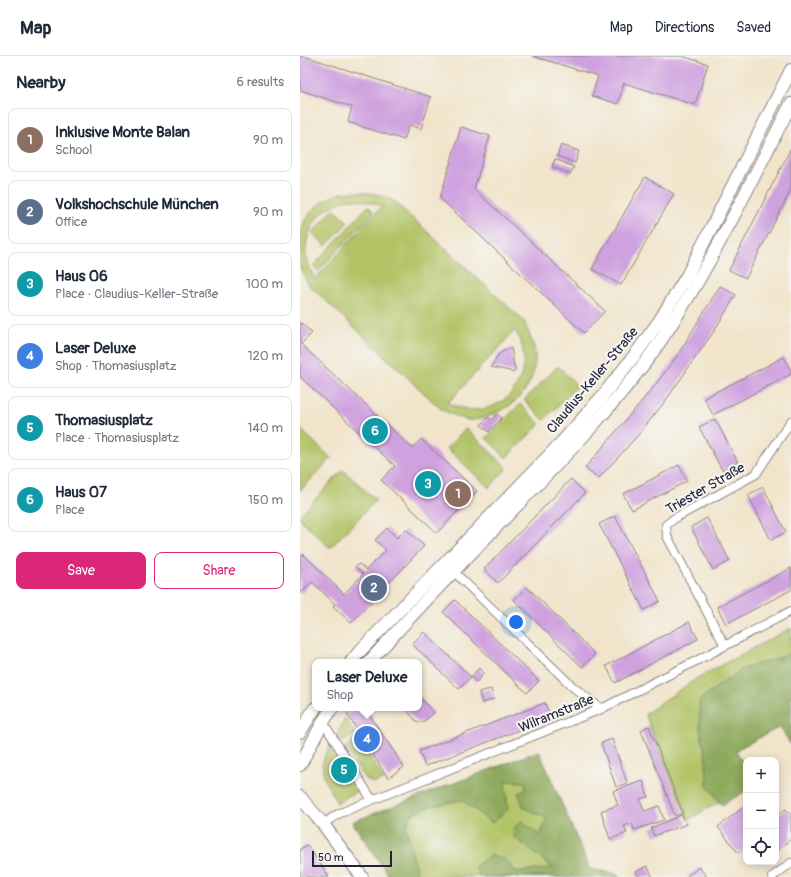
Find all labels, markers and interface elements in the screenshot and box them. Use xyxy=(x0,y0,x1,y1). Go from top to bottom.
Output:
text: Map xyxy=(20,16,51,40)
text: Map xyxy=(610,19,633,36)
text: Directions xyxy=(655,19,714,36)
text: Saved xyxy=(736,19,771,36)
text: Nearby xyxy=(16,72,65,93)
text: 6 results xyxy=(237,74,284,90)
text: Inklusive Monte Balan xyxy=(55,123,190,142)
text: 1 xyxy=(27,132,33,148)
text: 90 m xyxy=(253,132,283,148)
text: School xyxy=(55,142,92,158)
text: Volkshochschule München xyxy=(55,195,219,214)
text: 2 xyxy=(26,204,34,220)
text: 90 m xyxy=(253,204,283,220)
text: Office xyxy=(55,214,87,230)
text: Haus 06 xyxy=(55,267,108,286)
text: 3 xyxy=(26,276,34,292)
text: 100 m xyxy=(246,276,283,292)
text: Place · Claudius-Keller-Straße xyxy=(55,286,218,302)
street label: Claudius-Keller-Straße xyxy=(543,324,642,437)
text: Laser Deluxe xyxy=(55,339,136,358)
text: 4 xyxy=(26,348,34,364)
text: 120 m xyxy=(247,348,283,364)
text: Shop · Thomasiusplatz xyxy=(55,358,177,374)
text: Thomasiusplatz xyxy=(55,411,153,430)
pin: 6 xyxy=(362,416,388,446)
text: 5 xyxy=(26,420,34,436)
text: 140 m xyxy=(247,420,283,436)
text: Place · Thomasiusplatz xyxy=(55,430,179,446)
street label: Triester Straße xyxy=(663,459,748,518)
pin: 3 xyxy=(415,469,441,499)
pin: 1 xyxy=(445,479,471,509)
text: Haus 07 xyxy=(55,483,107,502)
text: 6 xyxy=(26,492,34,508)
text: 150 m xyxy=(248,492,283,508)
text: Place xyxy=(55,502,84,518)
button: Save xyxy=(16,552,146,589)
button: Share xyxy=(154,552,284,589)
pin: 2 xyxy=(361,573,387,603)
your location xyxy=(506,612,526,632)
popup xyxy=(312,659,422,711)
text: Laser Deluxe xyxy=(327,668,407,687)
text: Shop xyxy=(327,687,353,703)
street label: Wilramstraße xyxy=(516,691,596,736)
pin: 4 xyxy=(354,724,380,754)
pin: 5 xyxy=(331,755,357,785)
map controls xyxy=(743,757,779,865)
button: + xyxy=(743,757,779,793)
button: − xyxy=(743,793,779,829)
button: locate xyxy=(743,829,779,865)
scale bar xyxy=(312,849,392,868)
text: 50 m xyxy=(318,851,344,864)

